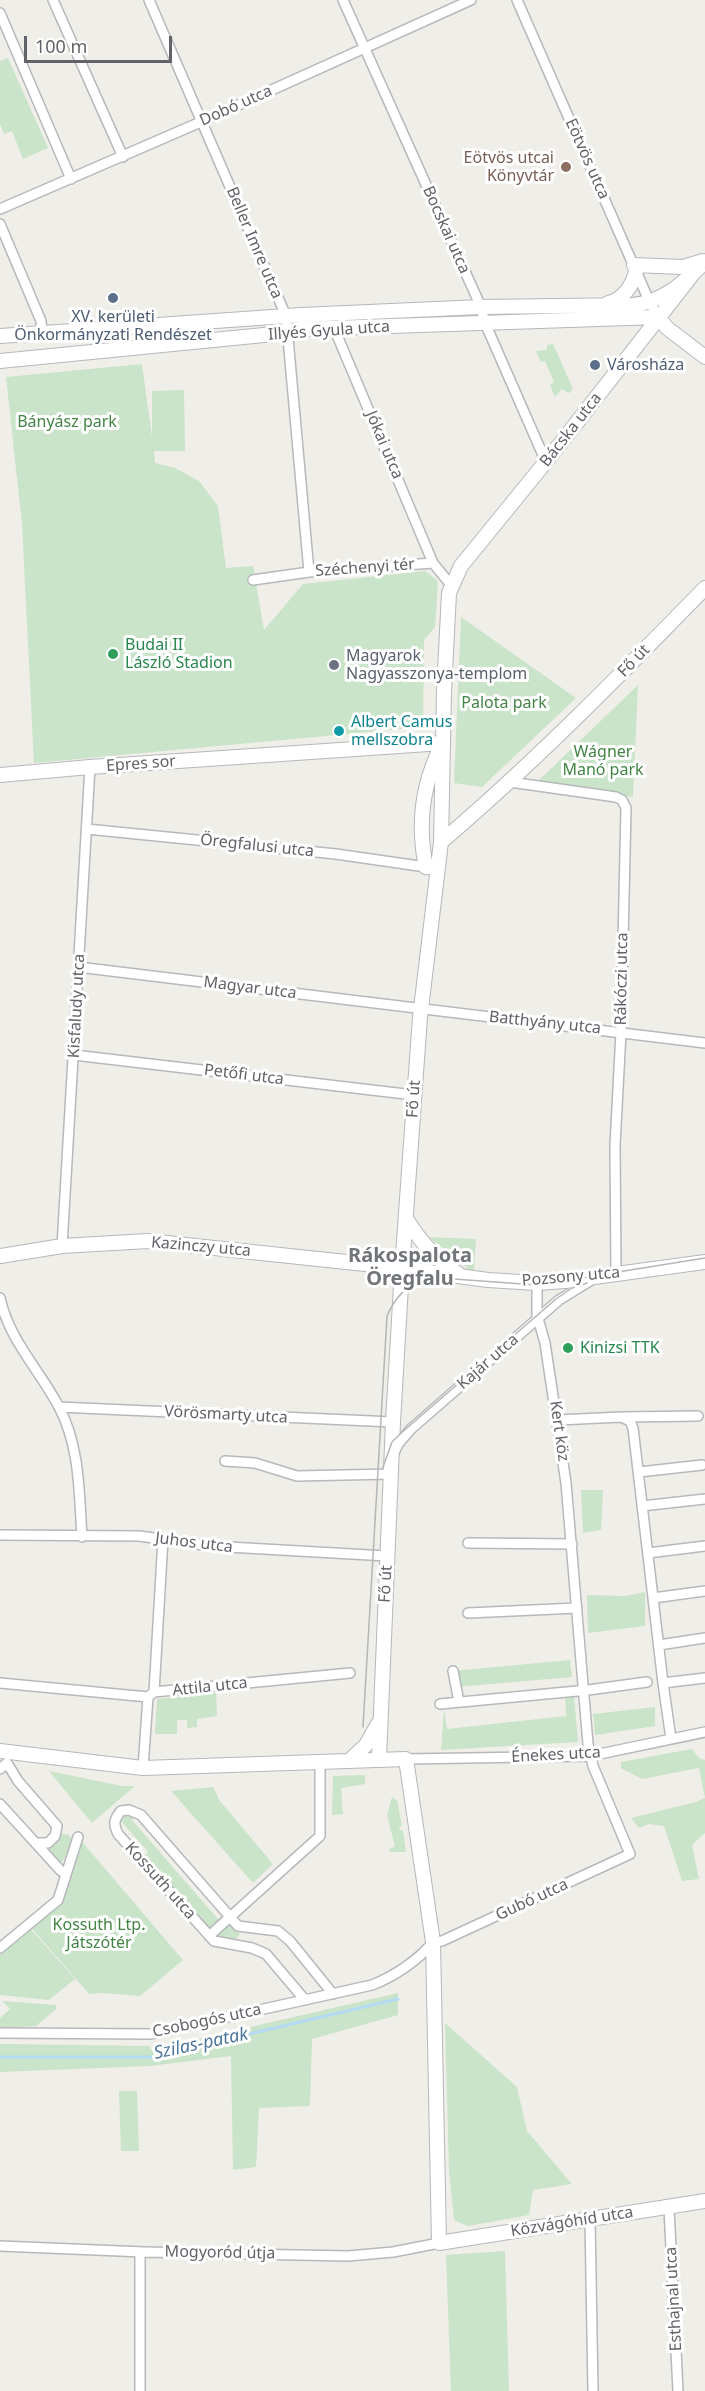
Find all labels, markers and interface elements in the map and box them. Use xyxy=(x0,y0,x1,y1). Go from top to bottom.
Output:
scale bar xyxy=(27,24,176,62)
text: 100 m xyxy=(35,34,87,58)
street label: Dobó utca xyxy=(197,81,275,131)
street label: Eötvös utca xyxy=(561,116,613,202)
place label: Eötvös utcai Könyvtár xyxy=(464,148,554,186)
marker: Eötvös utcai Könyvtár xyxy=(559,160,573,174)
street label: Bocskai utca xyxy=(418,183,474,277)
street label: Beller Imre utca xyxy=(222,184,286,302)
marker: XV. kerületi Önkormányzati Rendészet xyxy=(106,291,120,305)
place label: XV. kerületi Önkormányzati Rendészet xyxy=(14,307,212,345)
street label: Illyés Gyula utca xyxy=(267,317,391,345)
place label: Városháza xyxy=(607,355,684,375)
marker: Városháza xyxy=(588,358,602,372)
street label: Bácska utca xyxy=(536,389,606,471)
street label: Jókai utca xyxy=(361,408,407,482)
park label: Bányász park xyxy=(17,412,117,432)
street label: Széchenyi tér xyxy=(315,555,415,581)
place label: Budai II László Stadion xyxy=(125,635,233,673)
street label: Fő út xyxy=(614,641,654,681)
place label: Magyarok Nagyasszonya-templom xyxy=(346,646,527,684)
marker: Budai II László Stadion xyxy=(106,647,120,661)
marker: Magyarok Nagyasszonya-templom xyxy=(327,658,341,672)
park label: Palota park xyxy=(461,693,547,713)
place label: Albert Camus mellszobra xyxy=(351,712,452,750)
marker: Albert Camus mellszobra xyxy=(332,724,346,738)
park label: Wágner Manó park xyxy=(562,742,644,780)
street label: Epres sor xyxy=(106,752,176,776)
street label: Öregfalusi utca xyxy=(199,830,315,862)
street label: Rákóczi utca xyxy=(612,932,632,1026)
street label: Kisfaludy utca xyxy=(65,953,89,1059)
street label: Magyar utca xyxy=(202,973,298,1003)
street label: Batthyány utca xyxy=(488,1008,602,1038)
street label: Petőfi utca xyxy=(203,1061,285,1089)
street label: Fő út xyxy=(403,1079,425,1119)
street label: Kazinczy utca xyxy=(150,1233,252,1261)
district label: Rákospalota Öregfalu xyxy=(348,1244,472,1291)
street label: Pozsony utca xyxy=(521,1263,621,1291)
street label: Kajár utca xyxy=(453,1330,523,1394)
place label: Kinizsi TTK xyxy=(580,1338,660,1358)
marker: Kinizsi TTK xyxy=(561,1341,575,1355)
street label: Kert köz xyxy=(545,1399,573,1463)
street label: Vörösmarty utca xyxy=(164,1402,288,1428)
street label: Juhos utca xyxy=(154,1529,234,1557)
street label: Fő út xyxy=(375,1565,397,1603)
street label: Attila utca xyxy=(171,1674,249,1700)
street label: Énekes utca xyxy=(511,1743,601,1767)
street label: Kossuth utca xyxy=(120,1839,200,1923)
street label: Gubó utca xyxy=(493,1875,571,1925)
park label: Kossuth Ltp. Játszótér xyxy=(53,1915,145,1953)
street label: Csobogós utca xyxy=(151,2000,263,2042)
water label: Szilas-patak xyxy=(152,2023,250,2065)
street label: Közvágóhíd utca xyxy=(509,2203,635,2241)
street label: Mogyoród útja xyxy=(165,2242,275,2264)
street label: Esthajnal utca xyxy=(662,2246,686,2352)

